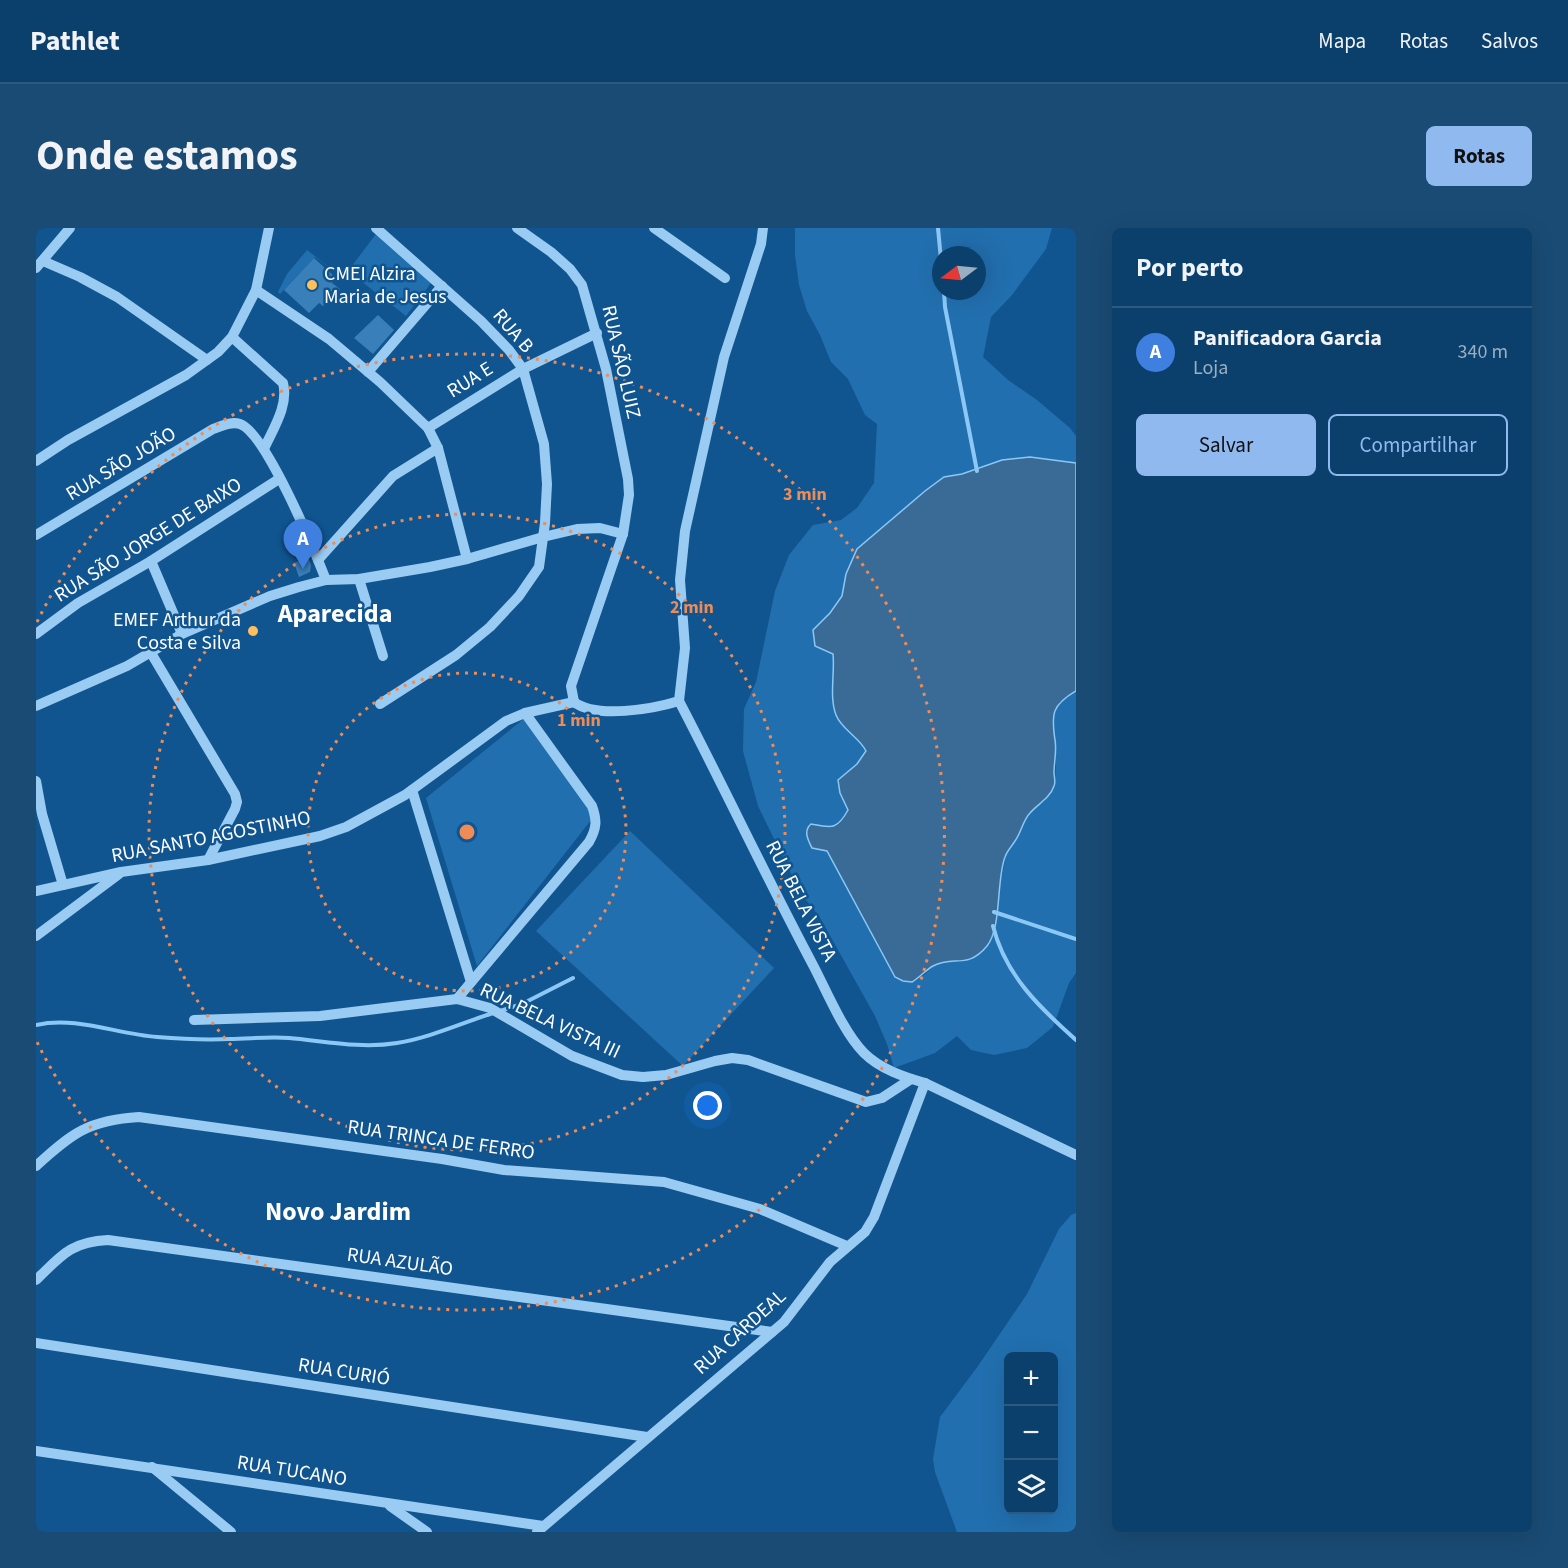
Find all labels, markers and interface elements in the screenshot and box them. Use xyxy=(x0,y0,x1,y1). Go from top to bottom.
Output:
text: Pathlet xyxy=(30,21,120,61)
text: Mapa xyxy=(1318,26,1366,56)
text: Rotas xyxy=(1399,26,1448,56)
text: Salvos xyxy=(1481,26,1538,56)
text: Onde estamos xyxy=(36,126,298,186)
button: Rotas xyxy=(1426,126,1532,186)
north arrow xyxy=(932,246,986,300)
text: Por perto xyxy=(1136,249,1244,286)
place label: CMEI Alzira Maria de Jesus xyxy=(324,260,447,311)
marker: CMEI Alzira Maria de Jesus xyxy=(305,278,319,292)
street label: RUA B xyxy=(486,303,540,359)
street label: RUA SÃO LUIZ xyxy=(594,303,648,421)
text: Panificadora Garcia xyxy=(1193,322,1382,354)
text: A xyxy=(1150,338,1161,366)
text: 340 m xyxy=(1458,338,1508,366)
text: Loja xyxy=(1193,354,1228,382)
street label: RUA E xyxy=(442,355,498,405)
button: Salvar xyxy=(1136,414,1316,476)
button: Compartilhar xyxy=(1328,414,1508,476)
street label: RUA SÃO JOÃO xyxy=(61,420,181,508)
street label: RUA SÃO JORGE DE BAIXO xyxy=(49,471,247,609)
text: 3 min xyxy=(783,482,827,507)
pin: A xyxy=(284,520,322,569)
district label: Aparecida xyxy=(277,595,392,632)
text: 2 min xyxy=(670,595,714,620)
place label: EMEF Arthur da Costa e Silva xyxy=(113,606,241,657)
marker: EMEF Arthur da Costa e Silva xyxy=(246,624,260,638)
text: 1 min xyxy=(557,708,601,733)
street label: RUA SANTO AGOSTINHO xyxy=(109,804,313,870)
centre of rings xyxy=(457,822,477,842)
street label: RUA BELA VISTA xyxy=(758,836,844,966)
street label: RUA BELA VISTA III xyxy=(475,976,625,1066)
your location xyxy=(693,1091,722,1120)
street label: RUA TRINCA DE FERRO xyxy=(346,1113,536,1167)
district label: Novo Jardim xyxy=(265,1193,411,1230)
street label: RUA AZULÃO xyxy=(345,1241,455,1283)
street label: RUA CARDEAL xyxy=(688,1283,793,1381)
street label: RUA CURIÓ xyxy=(296,1351,392,1393)
map controls xyxy=(1004,1352,1058,1514)
button: + xyxy=(1004,1352,1058,1406)
button: − xyxy=(1004,1406,1058,1460)
street label: RUA TUCANO xyxy=(235,1448,349,1494)
button: layers xyxy=(1004,1460,1058,1514)

